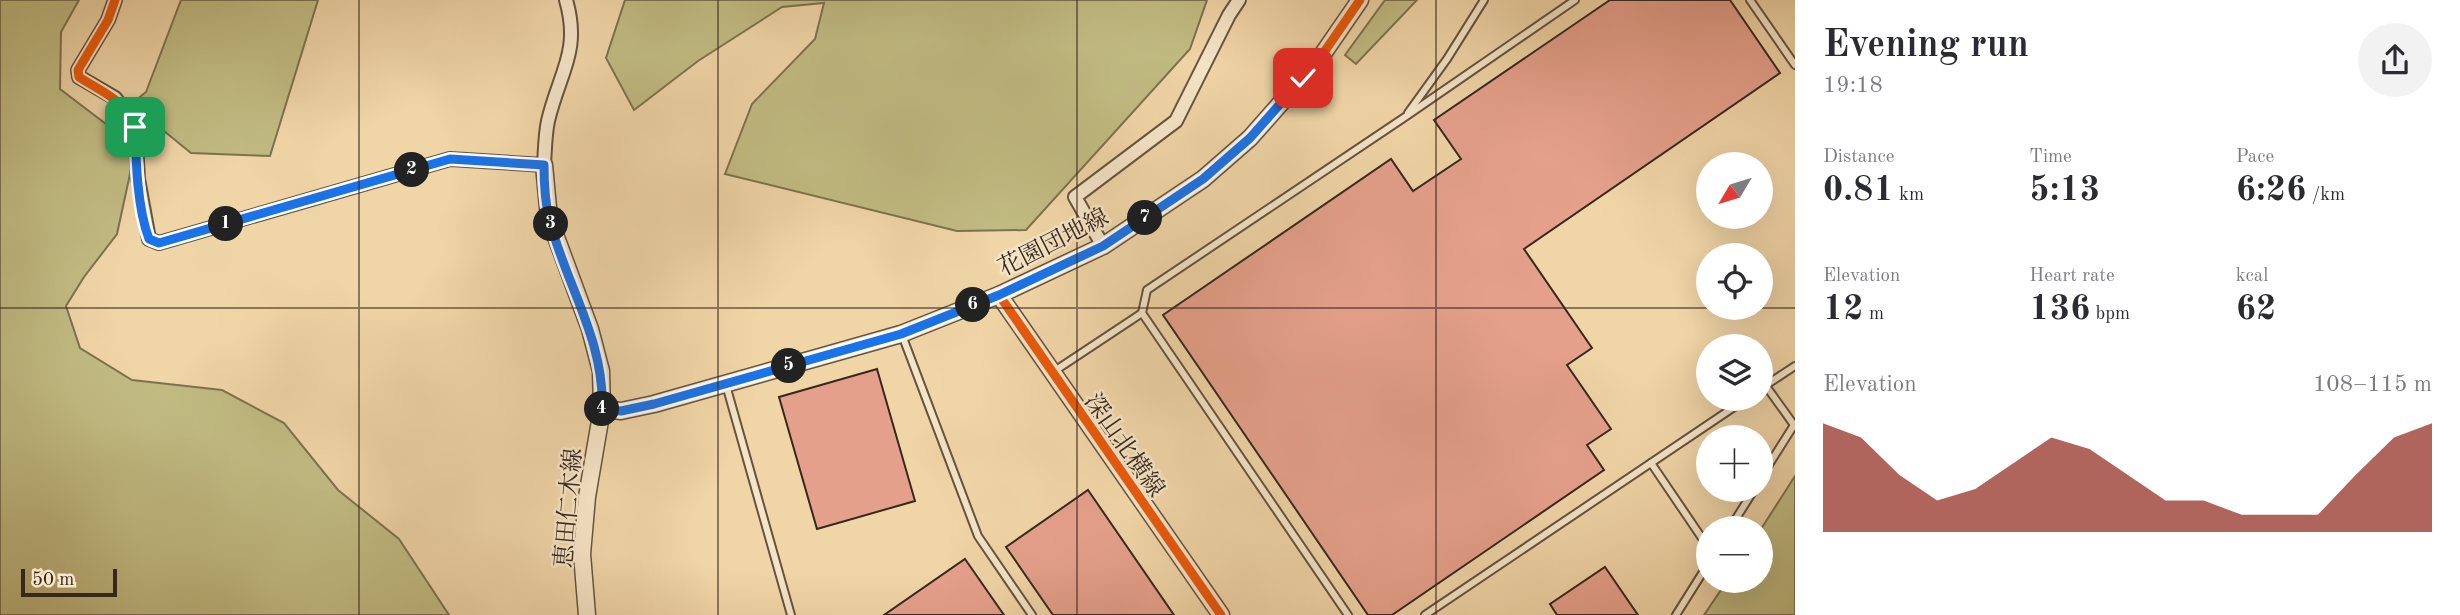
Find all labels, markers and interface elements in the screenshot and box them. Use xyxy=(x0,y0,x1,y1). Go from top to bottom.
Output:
button: share xyxy=(2358,23,2432,97)
text: Evening run xyxy=(1823,27,2029,65)
pin xyxy=(1273,48,1333,108)
icon: check xyxy=(1284,59,1322,97)
text: 19:18 xyxy=(1823,74,1883,97)
pin xyxy=(105,97,165,157)
icon: arrive xyxy=(116,108,154,146)
text: Distance xyxy=(1823,148,1895,167)
text: Time xyxy=(2029,148,2072,167)
text: Pace xyxy=(2236,148,2274,167)
pin: 2 xyxy=(394,152,430,188)
north arrow xyxy=(1696,152,1773,229)
map controls xyxy=(1696,152,1773,593)
text: 2 xyxy=(406,160,417,179)
text: 0.81 xyxy=(1823,173,1894,208)
text: 5:13 xyxy=(2029,173,2100,208)
text: 6:26 xyxy=(2236,173,2306,208)
text: km xyxy=(1894,186,1924,205)
text: /km xyxy=(2306,186,2345,205)
pin: 7 xyxy=(1128,200,1162,235)
street label: 花園団地線 xyxy=(994,203,1113,282)
pin: 1 xyxy=(208,206,244,242)
pin: 3 xyxy=(534,206,568,242)
text: 7 xyxy=(1139,208,1150,227)
text: 1 xyxy=(220,214,231,233)
text: 3 xyxy=(545,214,556,233)
button: locate xyxy=(1696,243,1773,320)
text: Elevation xyxy=(1823,267,1900,286)
text: Heart rate xyxy=(2029,267,2115,286)
text: kcal xyxy=(2236,267,2268,286)
pin: 6 xyxy=(956,288,990,322)
text: 12 xyxy=(1823,292,1864,327)
text: 136 xyxy=(2029,292,2090,327)
text: 62 xyxy=(2236,292,2276,327)
text: 6 xyxy=(967,295,978,314)
text: m xyxy=(1864,305,1884,324)
text: bpm xyxy=(2090,305,2130,324)
button: layers xyxy=(1696,334,1773,411)
pin: 5 xyxy=(772,348,806,384)
text: 5 xyxy=(783,356,794,375)
text: Elevation xyxy=(1823,373,1917,396)
text: 108–115 m xyxy=(2313,373,2432,396)
street label: 深山北横線 xyxy=(1079,388,1170,502)
pin: 4 xyxy=(584,392,620,426)
text: 4 xyxy=(596,399,607,418)
button: + xyxy=(1696,425,1773,502)
street label: 恵田仁木線 xyxy=(550,447,587,569)
button: − xyxy=(1696,516,1773,593)
scale bar xyxy=(21,566,117,598)
text: 50 m xyxy=(32,571,74,590)

